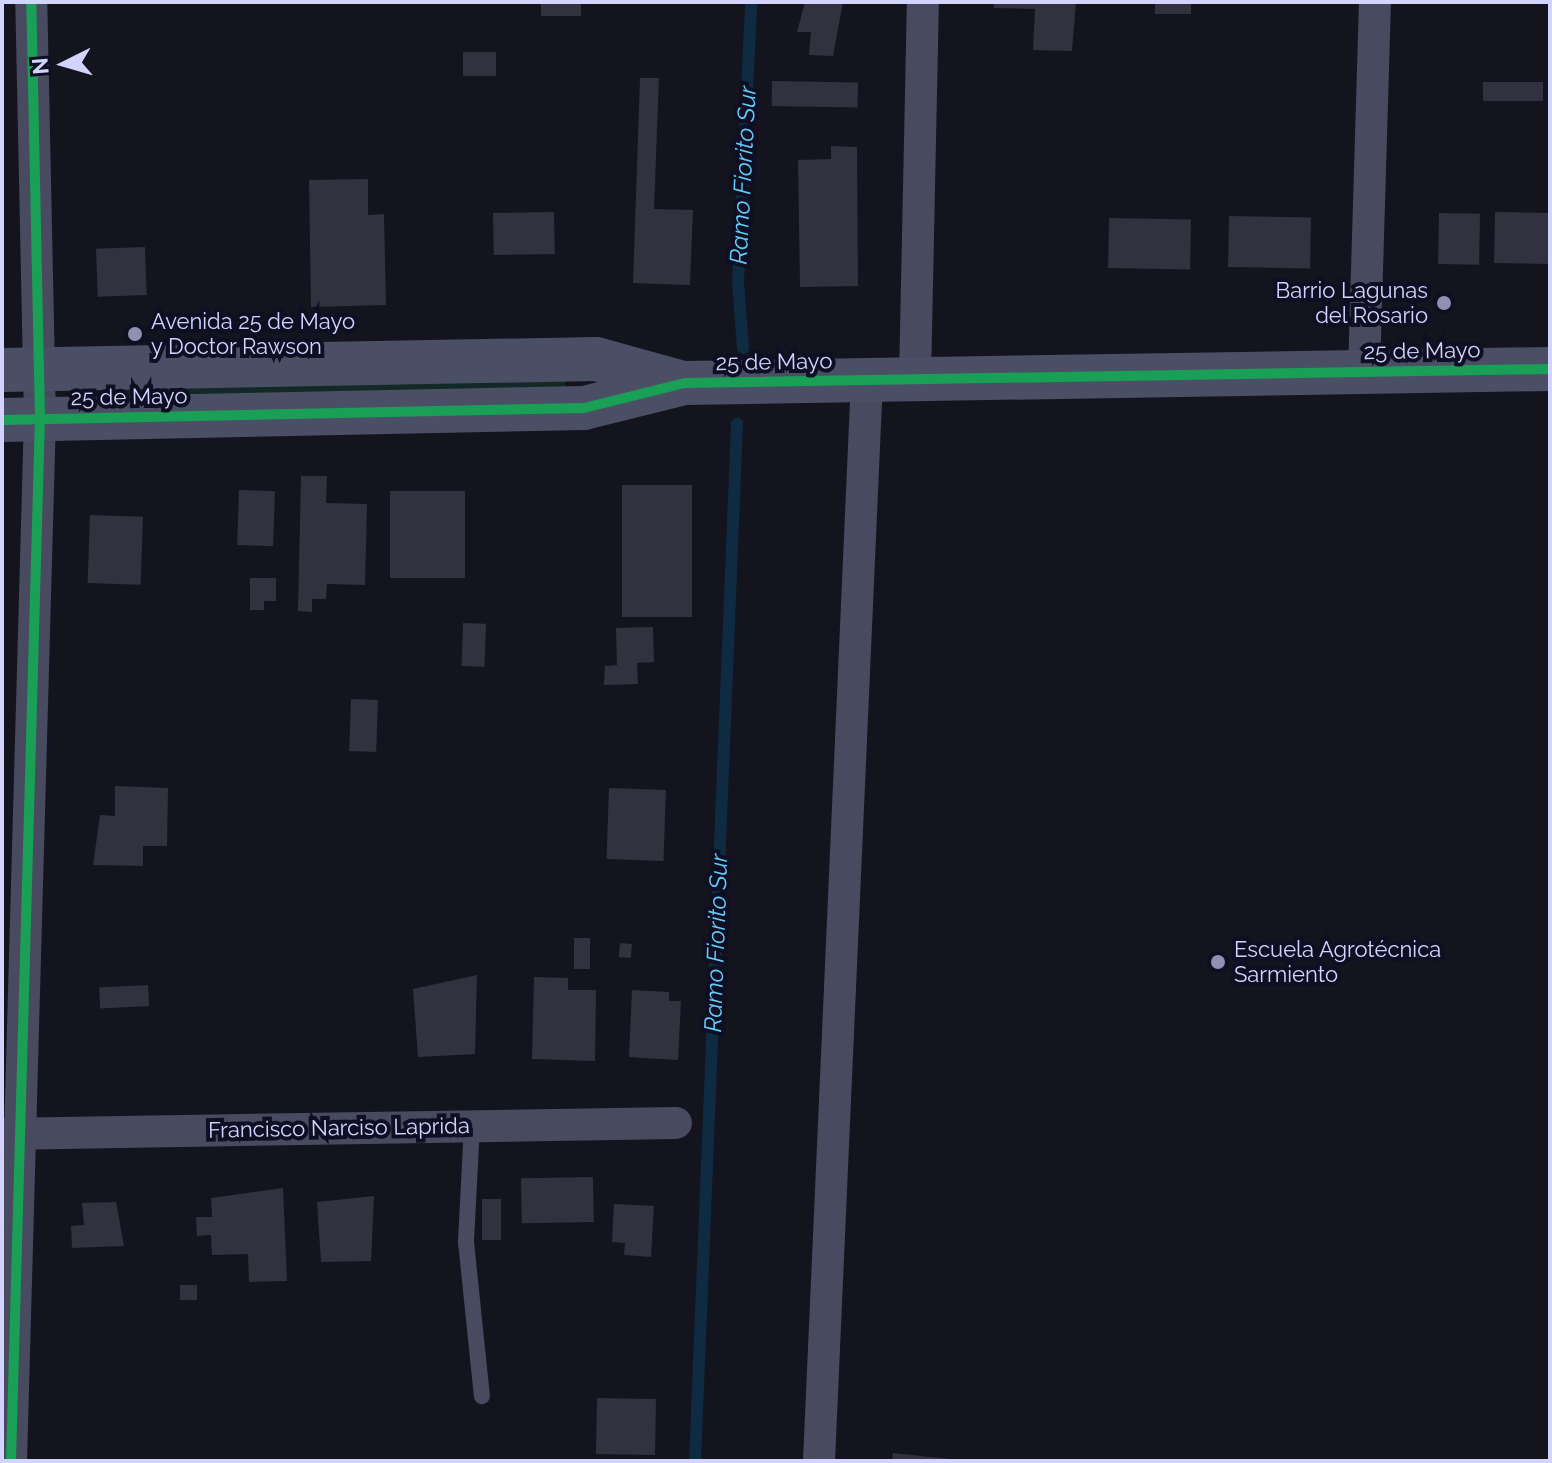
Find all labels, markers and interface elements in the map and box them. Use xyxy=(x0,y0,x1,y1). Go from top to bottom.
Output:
north arrow xyxy=(24,24,104,104)
text: N xyxy=(26,57,54,76)
water label: Ramo Fiorito Sur xyxy=(724,85,762,265)
place label: Barrio Lagunas del Rosario xyxy=(1275,277,1428,328)
marker: Barrio Lagunas del Rosario xyxy=(1435,294,1453,312)
place label: Avenida 25 de Mayo y Doctor Rawson xyxy=(151,308,355,360)
marker: Avenida 25 de Mayo y Doctor Rawson xyxy=(126,325,144,343)
street label: 25 de Mayo xyxy=(1363,337,1481,365)
street label: 25 de Mayo xyxy=(715,348,833,376)
street label: 25 de Mayo xyxy=(70,383,188,411)
water label: Ramo Fiorito Sur xyxy=(698,853,734,1033)
place label: Escuela Agrotécnica Sarmiento xyxy=(1234,936,1442,988)
marker: Escuela Agrotécnica Sarmiento xyxy=(1209,953,1227,971)
street label: Francisco Narciso Laprida xyxy=(208,1113,470,1143)

